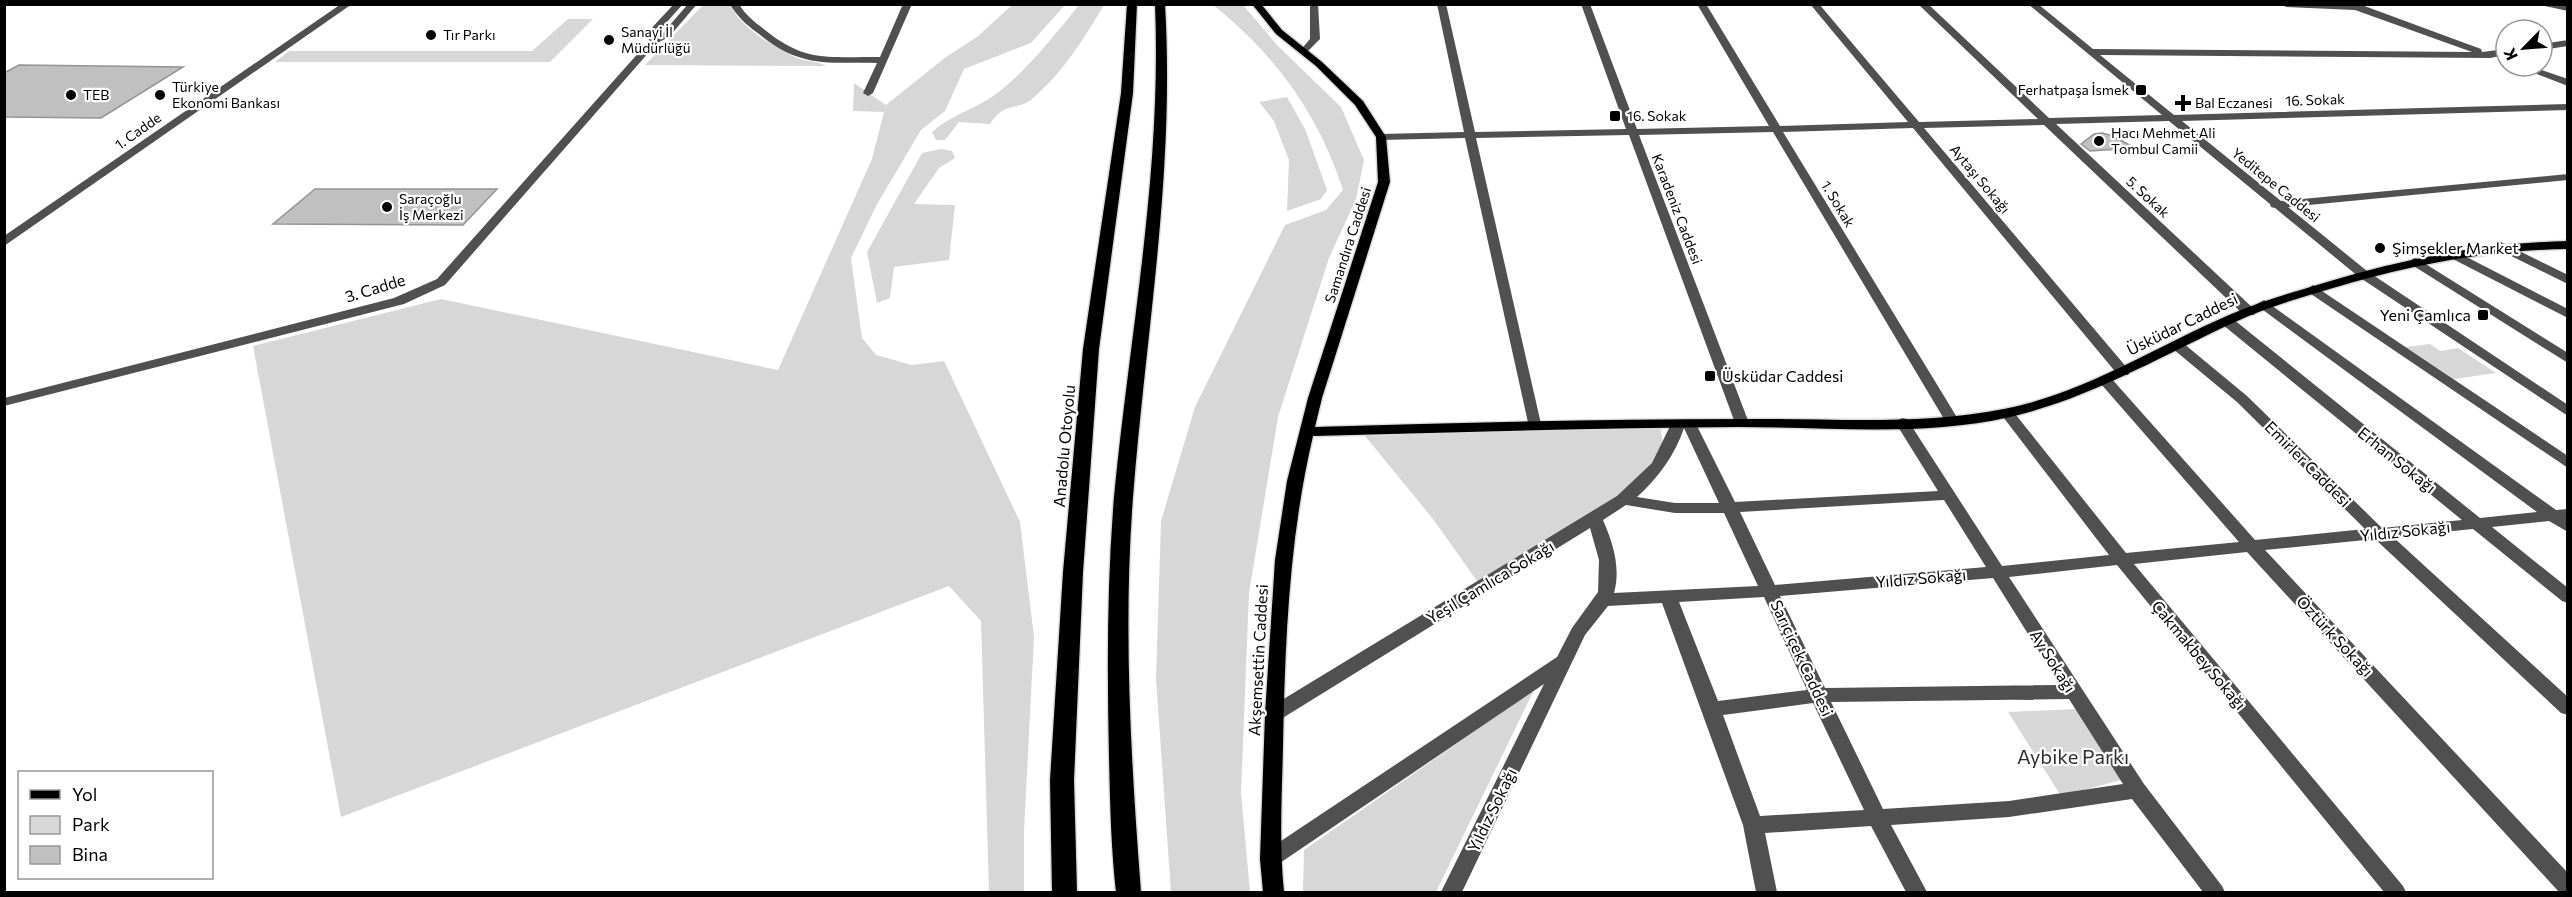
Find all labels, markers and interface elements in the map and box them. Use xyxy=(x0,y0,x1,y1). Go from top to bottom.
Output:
north arrow xyxy=(2494,18,2554,78)
place label: Sanayi İl Müdürlüğü xyxy=(621,23,690,56)
place label: Tır Parkı xyxy=(443,26,496,43)
marker: Tır Parkı xyxy=(424,28,438,42)
marker: Sanayi İl Müdürlüğü xyxy=(602,33,616,47)
text: K xyxy=(2499,45,2521,64)
place label: Türkiye Ekonomi Bankası xyxy=(172,78,280,111)
place label: Ferhatpaşa İsmek xyxy=(2018,81,2129,98)
marker: Ferhatpaşa İsmek xyxy=(2134,83,2148,97)
place label: TEB xyxy=(83,86,109,103)
marker: TEB xyxy=(64,88,78,102)
marker: Türkiye Ekonomi Bankası xyxy=(153,88,167,102)
street label: 16. Sokak xyxy=(2285,90,2345,109)
place label: Bal Eczanesi xyxy=(2195,94,2272,111)
marker: Bal Eczanesi xyxy=(2176,96,2190,110)
place label: 16. Sokak xyxy=(1627,107,1687,124)
street label: 1. Cadde xyxy=(111,109,164,153)
marker: 16. Sokak xyxy=(1608,109,1622,123)
place label: Hacı Mehmet Ali Tombul Camii xyxy=(2111,124,2216,157)
marker: Hacı Mehmet Ali Tombul Camii xyxy=(2092,134,2106,148)
street label: Aytaşı Sokağı xyxy=(1947,141,2014,217)
street label: Yeditepe Caddesi xyxy=(2229,144,2324,225)
street label: Karadeniz Caddesi xyxy=(1649,151,1706,266)
street label: 5. Sokak xyxy=(2123,172,2174,221)
street label: 1. Sokak xyxy=(1818,177,1859,230)
street label: Samandıra Caddesi xyxy=(1321,185,1374,305)
place label: Saraçoğlu İş Merkezi xyxy=(399,190,464,223)
marker: Saraçoğlu İş Merkezi xyxy=(380,200,394,214)
place label: Şimşekler Market xyxy=(2392,238,2519,257)
marker: Şimşekler Market xyxy=(2373,241,2387,255)
street label: 3. Cadde xyxy=(342,269,407,306)
street label: Üsküdar Caddesi xyxy=(2123,288,2240,359)
place label: Yeni Çamlıca xyxy=(2380,305,2471,324)
marker: Yeni Çamlıca xyxy=(2476,308,2490,322)
place label: Üsküdar Caddesi xyxy=(1722,366,1843,385)
marker: Üsküdar Caddesi xyxy=(1703,369,1717,383)
street label: Anadolu Otoyolu xyxy=(1049,384,1078,508)
street label: Emirler Caddesi xyxy=(2261,417,2355,511)
street label: Erhan Sokağı xyxy=(2355,423,2440,497)
street label: Yıldız Sokağı xyxy=(2359,516,2451,545)
street label: Yeşil Çamlıca Sokağı xyxy=(1422,536,1557,627)
street label: Yıldız Sokağı xyxy=(1875,564,1967,591)
street label: Akşemsettin Caddesi xyxy=(1244,584,1271,736)
street label: Öztürk Sokağı xyxy=(2293,591,2378,680)
street label: Çakmakbey Sokağı xyxy=(2148,596,2251,713)
street label: Sarıçiçek Caddesi xyxy=(1767,597,1838,719)
street label: Ay Sokağı xyxy=(2027,626,2080,696)
park label: Aybike Parkı xyxy=(2017,744,2129,768)
street label: Yıldız Sokağı xyxy=(1463,765,1520,855)
legend xyxy=(18,771,213,879)
text: Yol xyxy=(72,783,97,805)
text: Park xyxy=(72,813,110,835)
text: Bina xyxy=(72,843,108,865)

